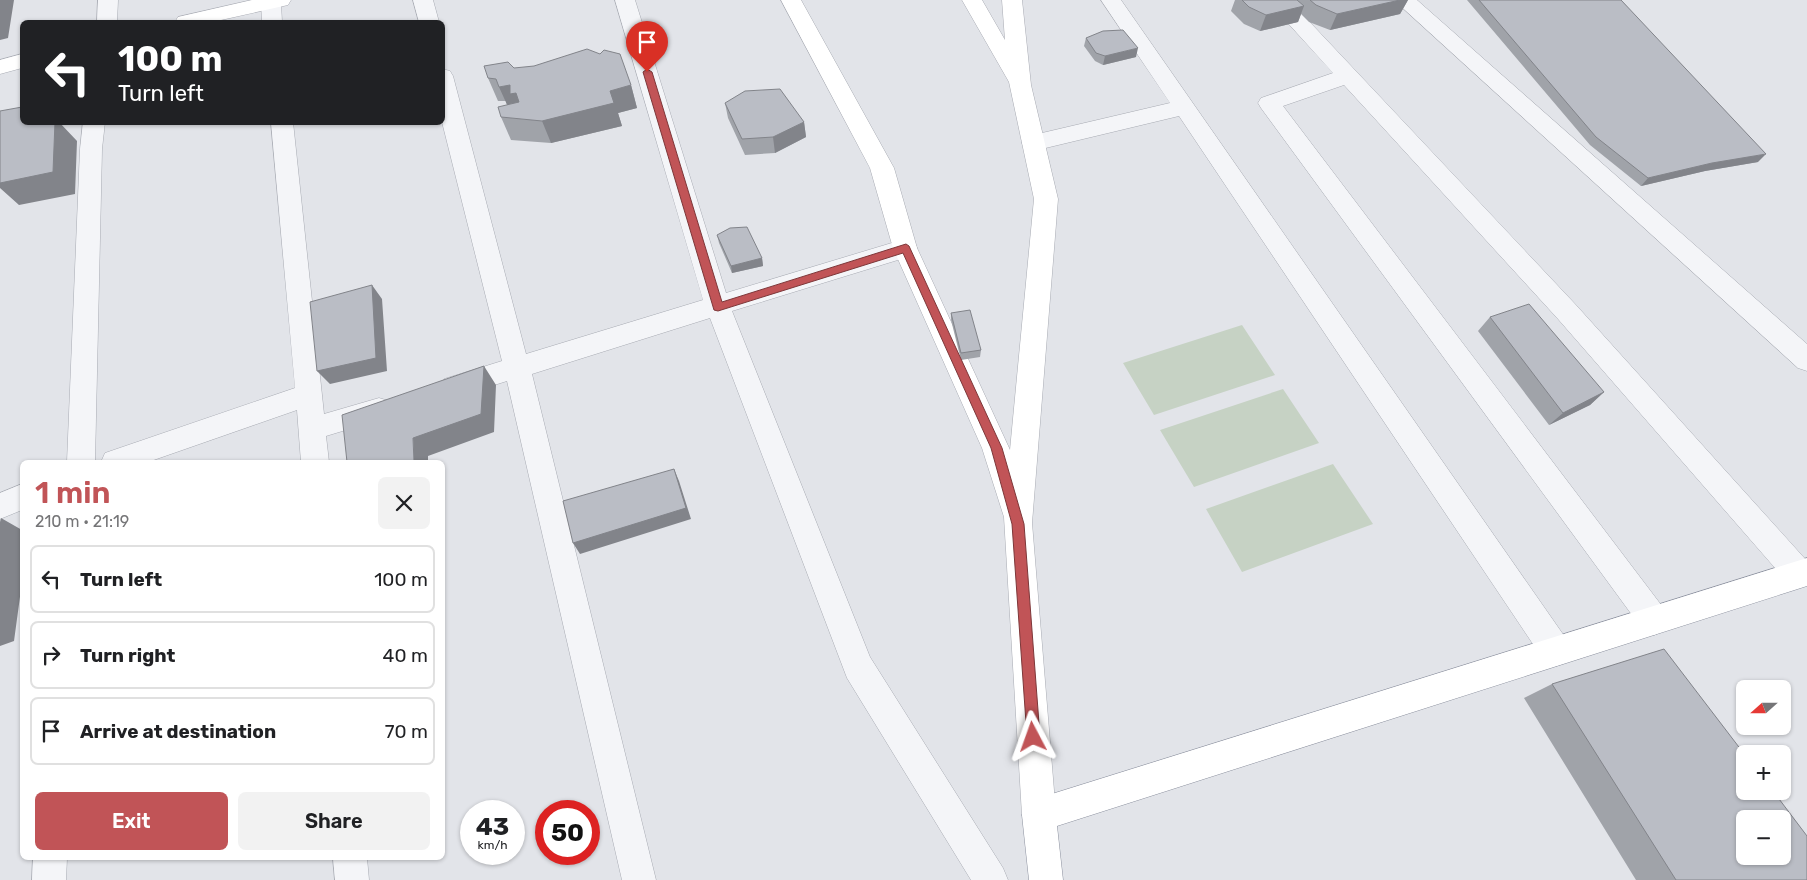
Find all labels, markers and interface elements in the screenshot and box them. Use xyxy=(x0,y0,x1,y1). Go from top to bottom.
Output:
pin xyxy=(626,21,668,72)
icon: arrive xyxy=(633,28,661,56)
text: 100 m xyxy=(118,38,223,80)
icon: left xyxy=(35,40,100,105)
text: Turn left xyxy=(118,80,204,107)
text: 1 min xyxy=(35,475,110,511)
button: close xyxy=(378,477,430,529)
text: 210 m · 21:19 xyxy=(35,512,129,531)
icon: left xyxy=(37,565,65,593)
text: Turn left xyxy=(80,568,162,591)
text: 100 m xyxy=(374,568,428,591)
icon: right xyxy=(37,641,65,669)
text: Turn right xyxy=(80,644,175,667)
text: 40 m xyxy=(383,644,428,667)
north arrow xyxy=(1736,680,1791,735)
map controls xyxy=(1736,680,1791,865)
position arrow xyxy=(1006,710,1058,762)
icon: arrive xyxy=(37,717,65,745)
text: Arrive at destination xyxy=(80,720,276,743)
text: 70 m xyxy=(385,720,428,743)
button: + xyxy=(1736,745,1791,800)
button: Exit xyxy=(35,792,228,850)
button: Share xyxy=(238,792,430,850)
speed limit sign: 50 xyxy=(535,800,600,865)
button: − xyxy=(1736,810,1791,865)
text: 43 xyxy=(476,812,509,841)
text: km/h xyxy=(478,838,507,852)

